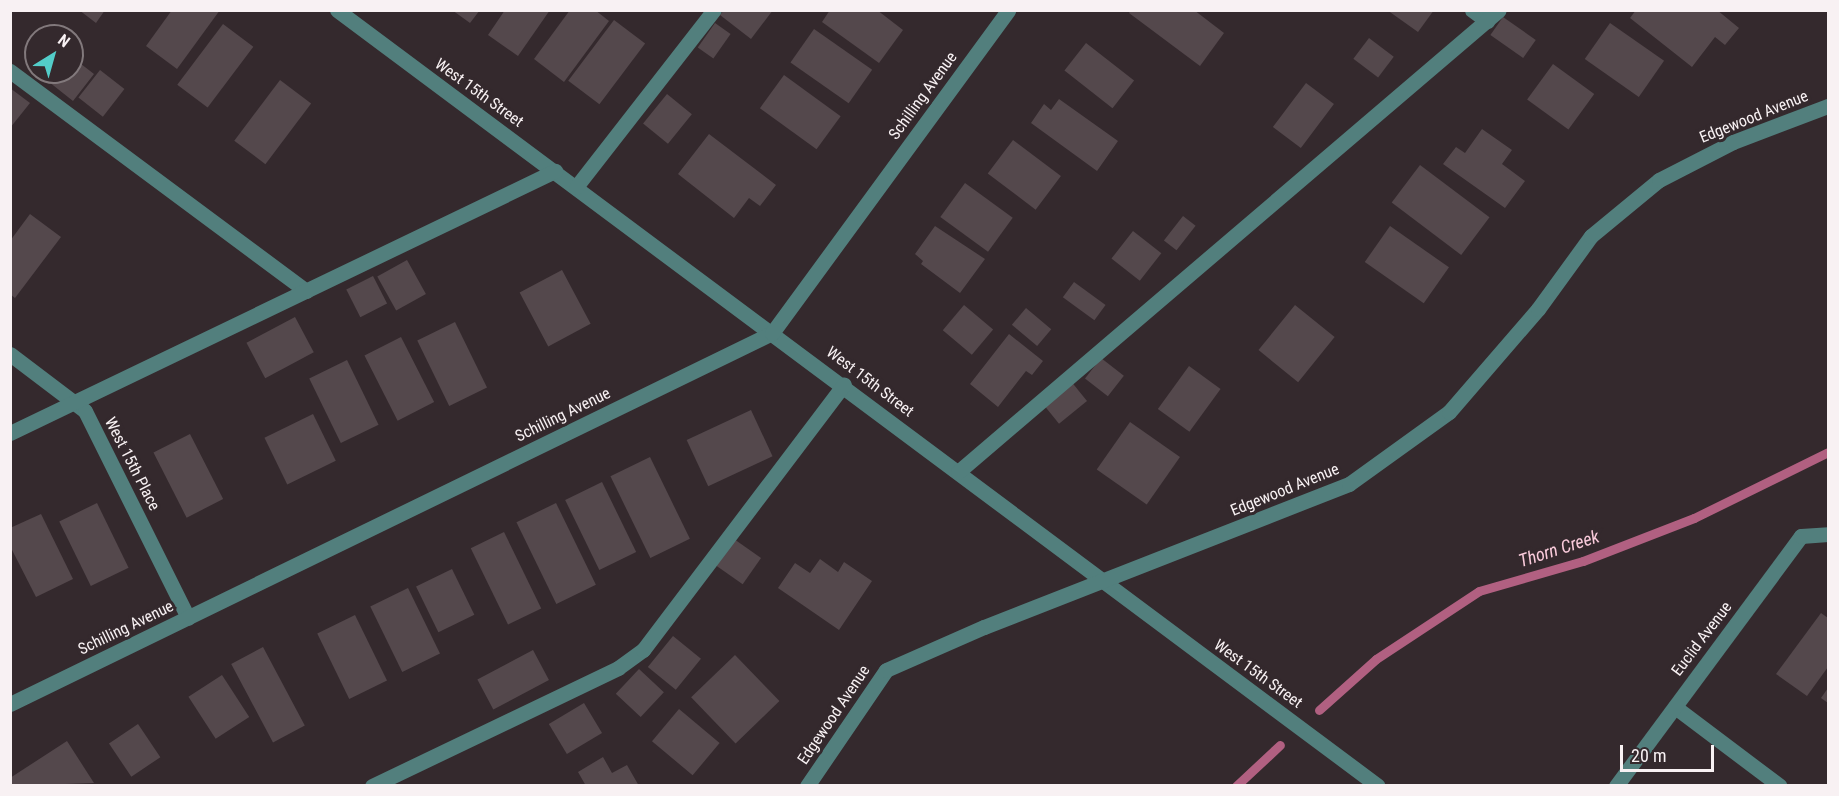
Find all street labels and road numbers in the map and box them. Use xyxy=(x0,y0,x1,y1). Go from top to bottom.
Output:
street label: Schilling Avenue xyxy=(885,49,961,143)
street label: West 15th Street xyxy=(431,55,527,131)
street label: Edgewood Avenue xyxy=(1697,87,1811,147)
street label: West 15th Street xyxy=(822,343,918,421)
street label: Schilling Avenue xyxy=(512,384,614,446)
street label: West 15th Place xyxy=(100,414,164,514)
street label: Edgewood Avenue xyxy=(1228,460,1342,520)
street label: Schilling Avenue xyxy=(75,597,177,659)
street label: Euclid Avenue xyxy=(1668,598,1736,680)
street label: West 15th Street xyxy=(1210,636,1306,712)
street label: Edgewood Avenue xyxy=(794,662,874,768)

